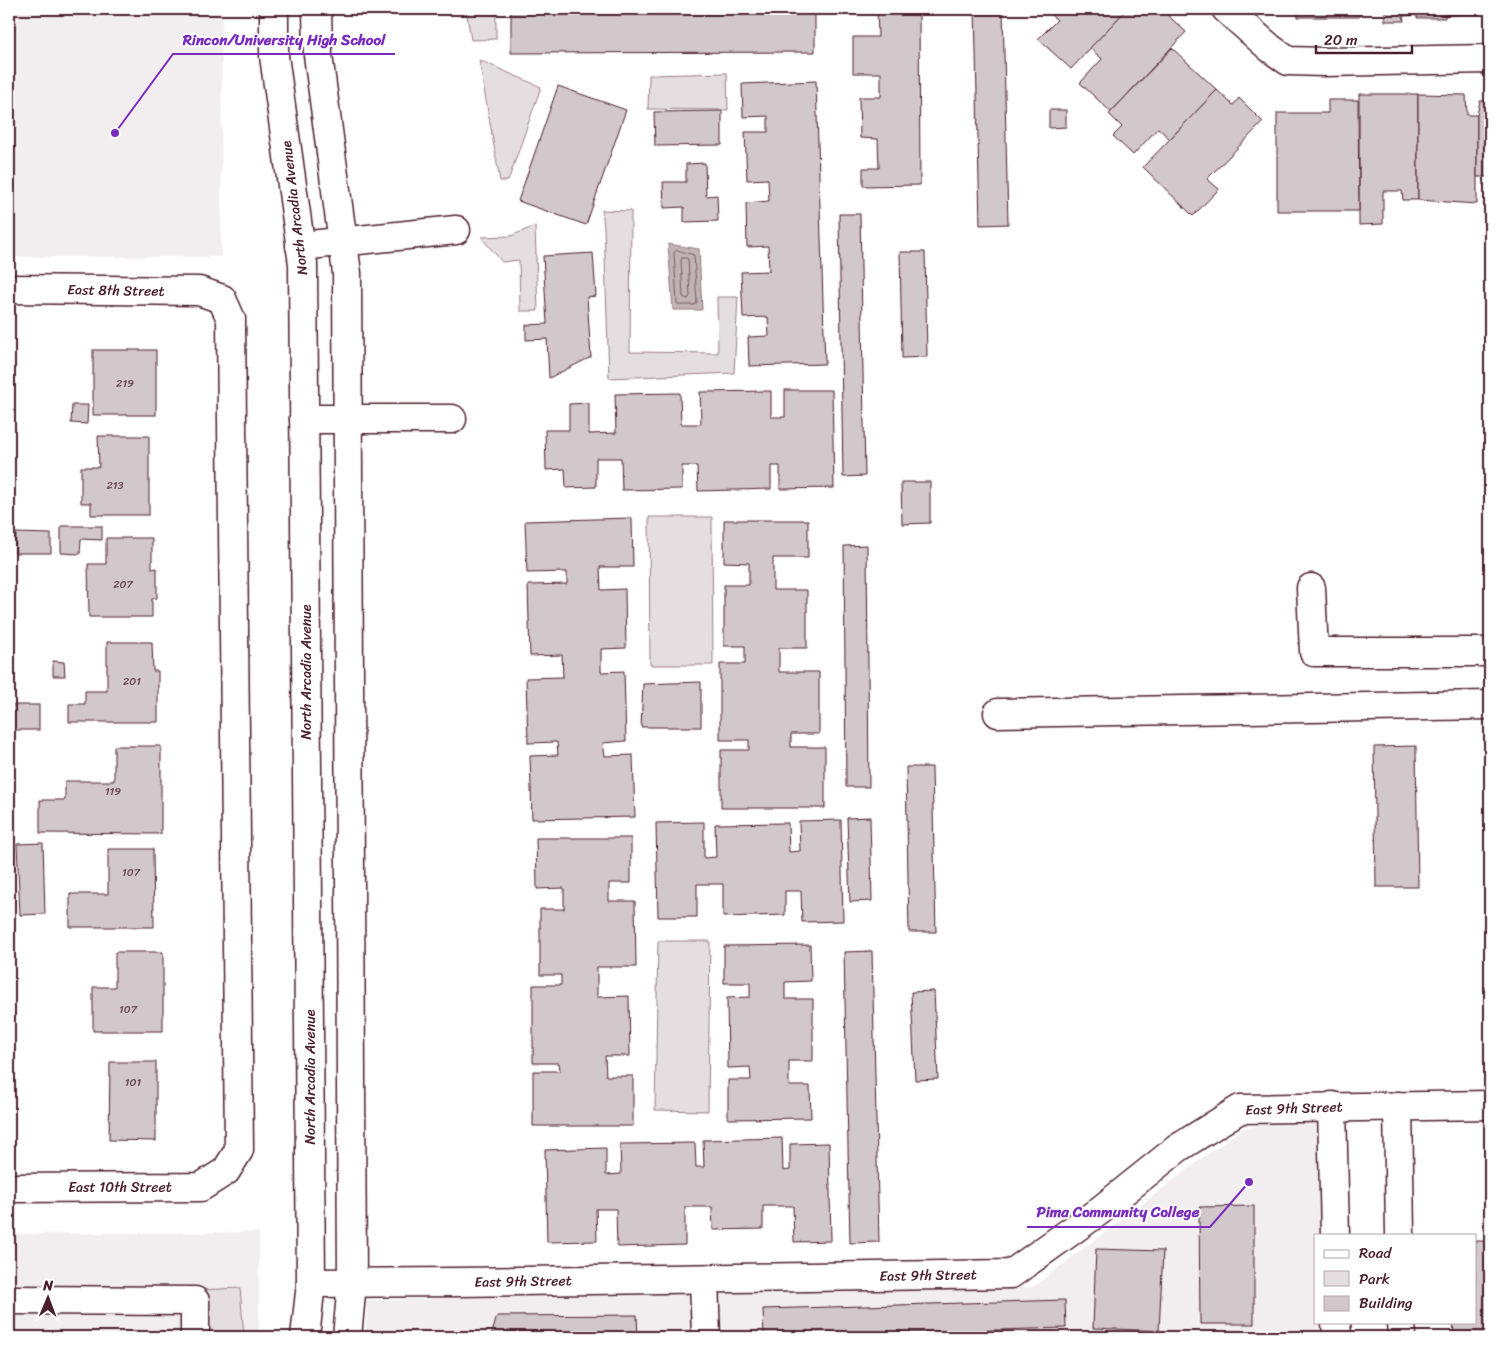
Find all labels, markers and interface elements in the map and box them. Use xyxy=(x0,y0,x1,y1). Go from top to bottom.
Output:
scale bar xyxy=(1316,22,1413,54)
callout: Rincon/University High School xyxy=(173,24,395,54)
text: Rincon/University High School xyxy=(182,27,386,53)
text: 20 m xyxy=(1324,27,1358,53)
street label: North Arcadia Avenue xyxy=(274,139,315,277)
street label: East 8th Street xyxy=(67,277,165,304)
house number: 219 xyxy=(116,374,134,393)
house number: 213 xyxy=(106,476,124,495)
house number: 207 xyxy=(113,575,134,594)
street label: North Arcadia Avenue xyxy=(294,604,319,740)
house number: 201 xyxy=(123,672,141,691)
house number: 119 xyxy=(105,782,121,801)
house number: 107 xyxy=(122,863,141,882)
house number: 107 xyxy=(119,1000,138,1019)
street label: North Arcadia Avenue xyxy=(298,1009,323,1145)
house number: 101 xyxy=(125,1073,141,1092)
street label: East 9th Street xyxy=(1245,1094,1343,1123)
street label: East 10th Street xyxy=(68,1175,172,1200)
callout: Pima Community College xyxy=(1027,1197,1210,1227)
text: Pima Community College xyxy=(1037,1199,1200,1225)
legend xyxy=(1314,1234,1476,1324)
text: Road xyxy=(1359,1240,1392,1266)
street label: East 9th Street xyxy=(879,1262,977,1289)
text: Park xyxy=(1359,1266,1390,1292)
street label: East 9th Street xyxy=(474,1268,572,1295)
text: N xyxy=(42,1273,54,1298)
north arrow xyxy=(22,1274,72,1324)
text: Building xyxy=(1359,1290,1413,1316)

